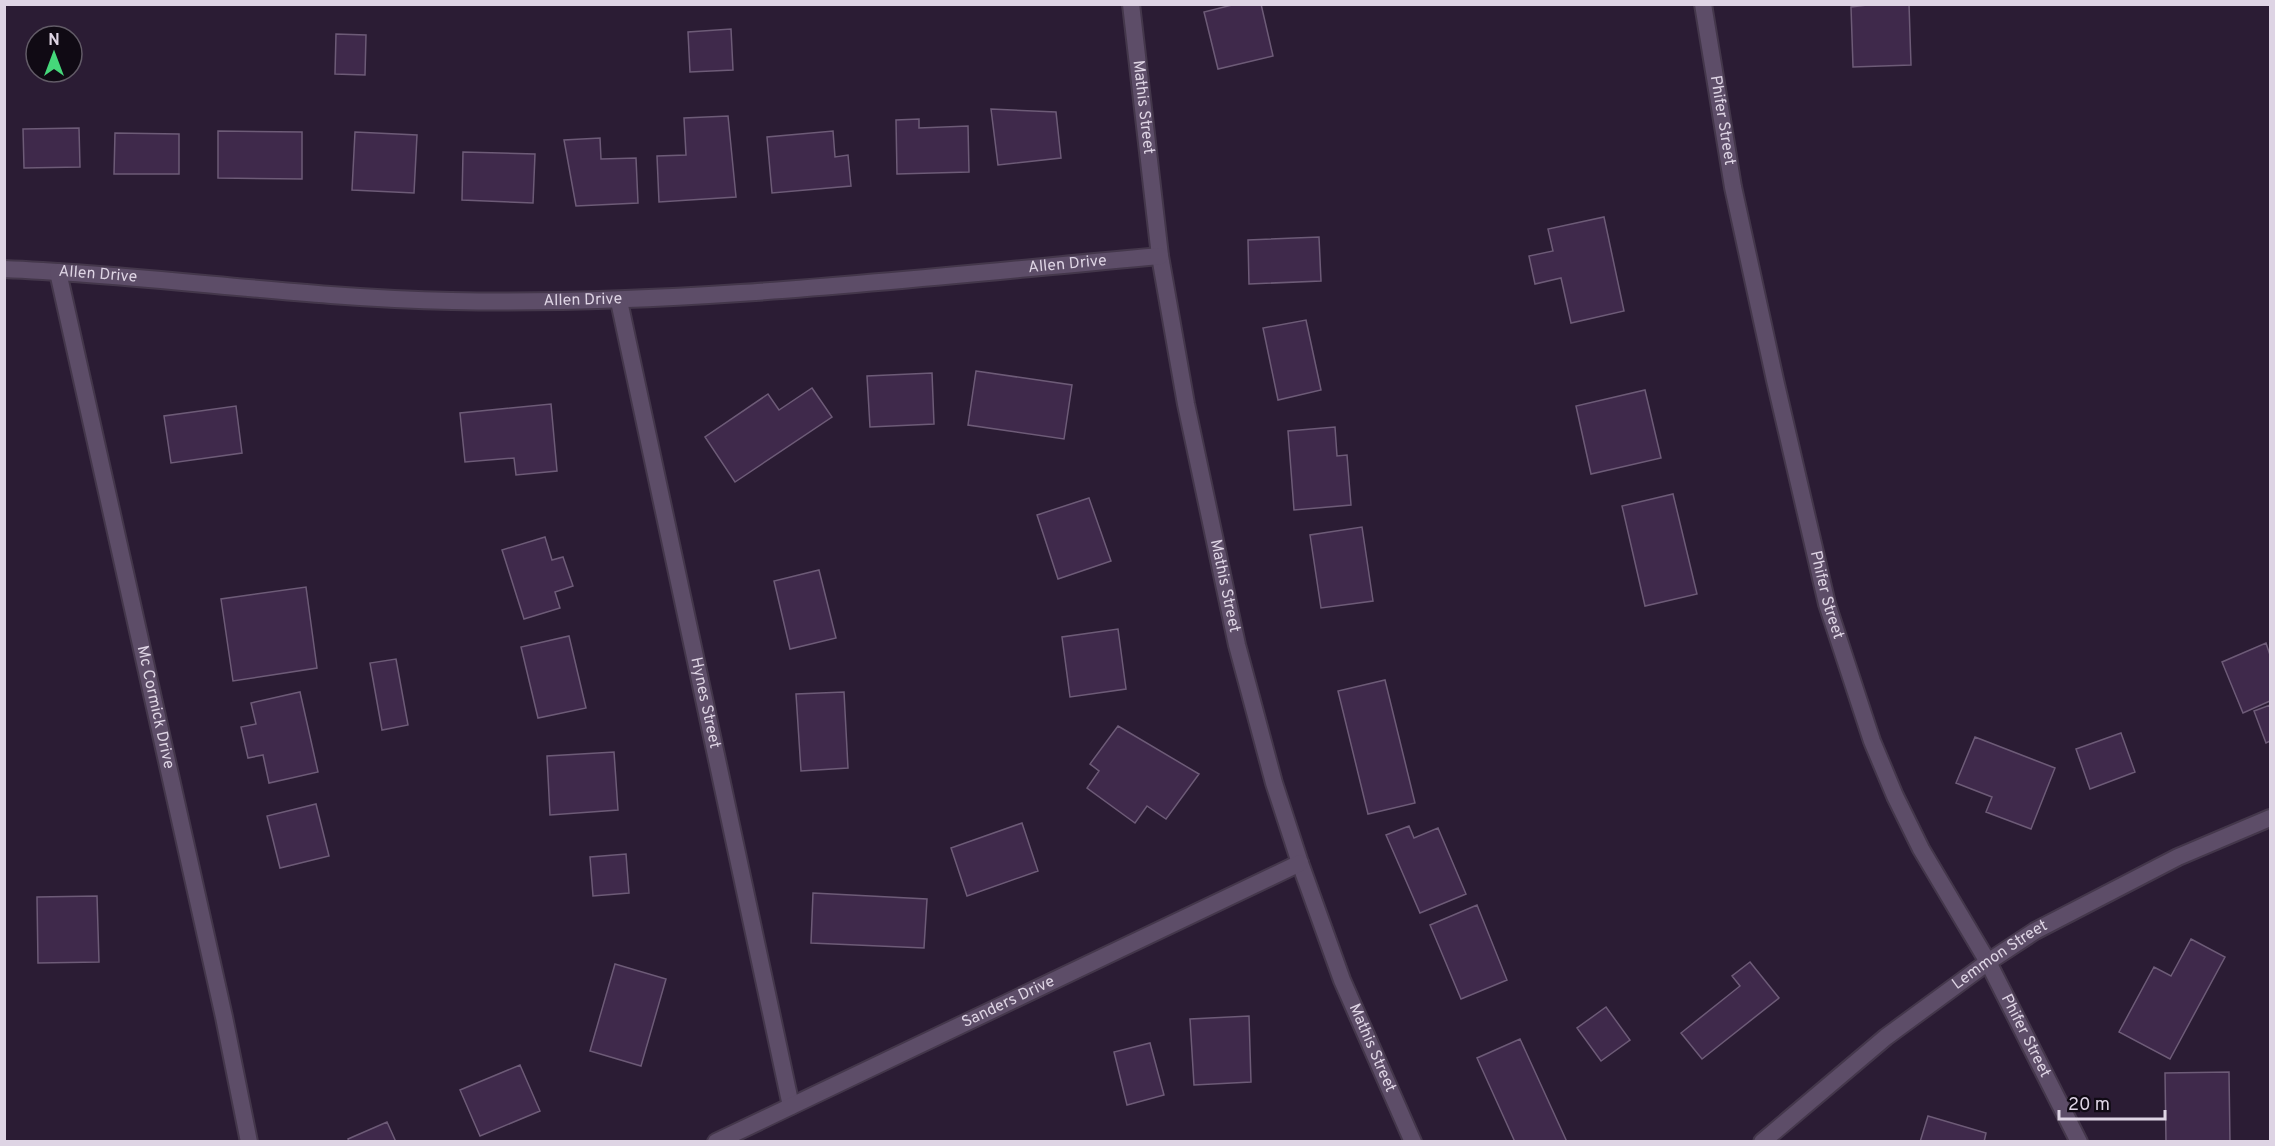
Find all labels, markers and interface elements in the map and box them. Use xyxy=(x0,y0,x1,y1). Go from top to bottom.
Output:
north arrow xyxy=(24,24,84,84)
text: N xyxy=(48,31,60,51)
street label: Mathis Street xyxy=(1128,59,1158,156)
street label: Phifer Street xyxy=(1705,74,1739,167)
street label: Allen Drive xyxy=(1027,251,1108,278)
street label: Allen Drive xyxy=(58,262,138,288)
street label: Allen Drive xyxy=(543,289,623,311)
street label: Mathis Street xyxy=(1205,538,1244,634)
street label: Phifer Street xyxy=(1805,549,1848,642)
street label: Mc Cormick Drive xyxy=(132,644,178,771)
street label: Hynes Street xyxy=(685,655,724,750)
street label: Lemmon Street xyxy=(1949,916,2051,995)
street label: Sanders Drive xyxy=(959,972,1058,1033)
street label: Phifer Street xyxy=(1996,991,2055,1081)
street label: Mathis Street xyxy=(1344,1001,1400,1096)
scale bar xyxy=(2059,1083,2166,1121)
text: 20 m xyxy=(2068,1094,2110,1117)

